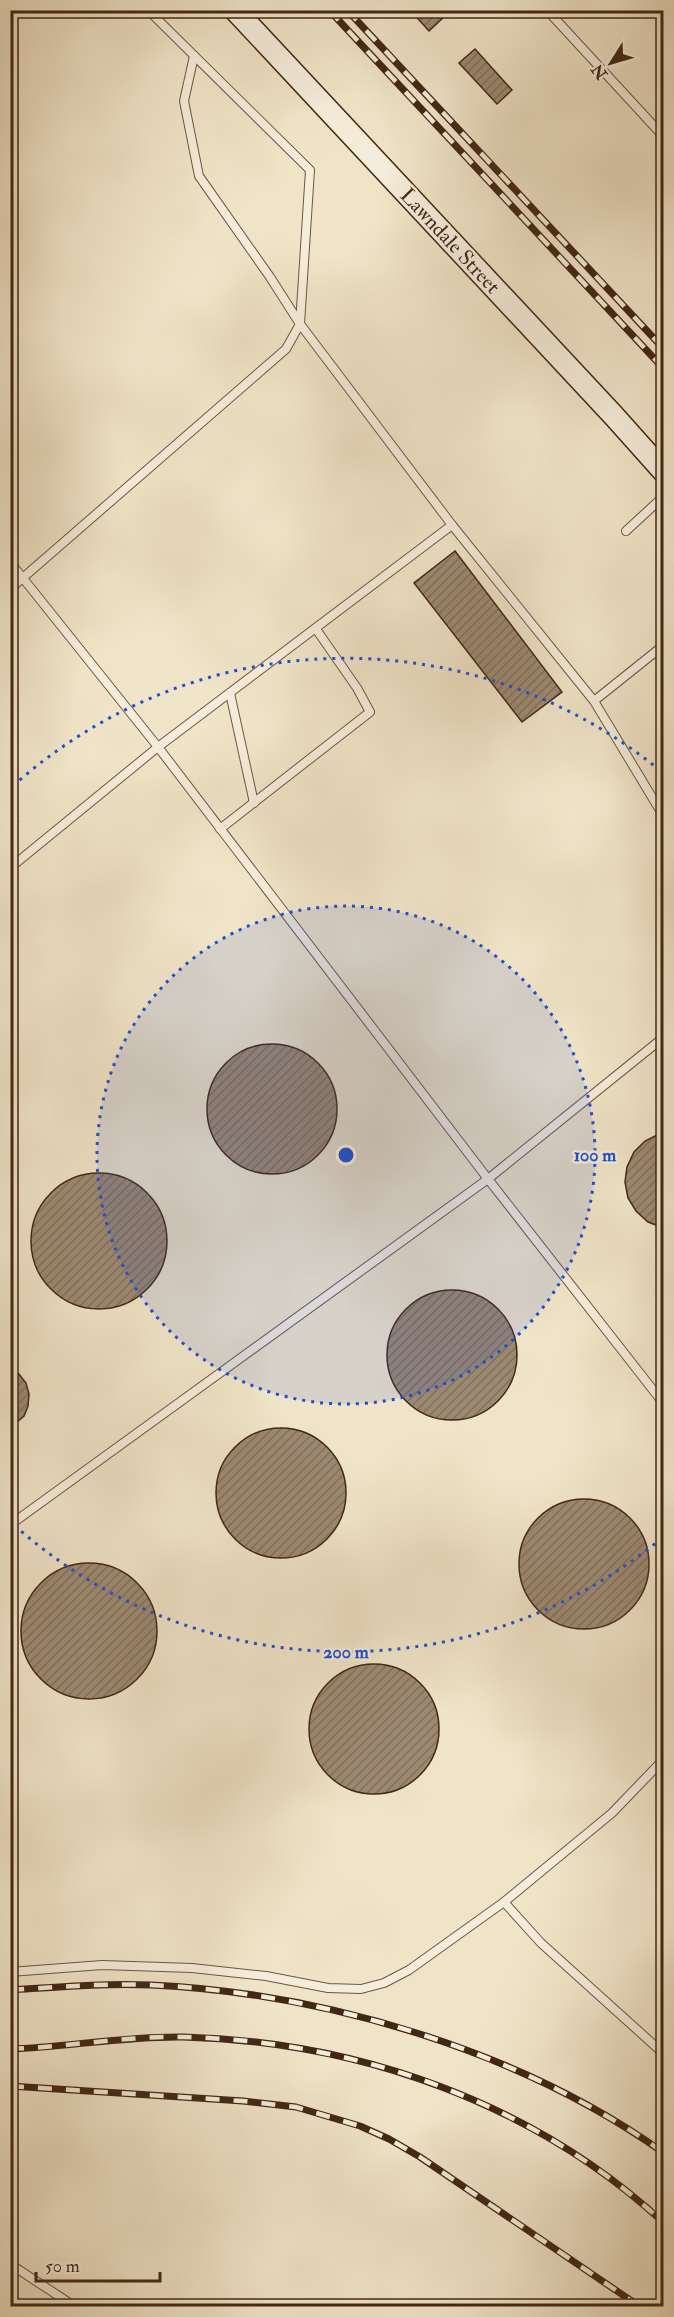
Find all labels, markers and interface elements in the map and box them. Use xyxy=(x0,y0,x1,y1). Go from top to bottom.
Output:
north arrow xyxy=(581,33,641,93)
text: N xyxy=(587,59,613,84)
street label: Lawndale Street xyxy=(394,182,506,300)
text: 100 m xyxy=(574,1144,617,1167)
centre of rings xyxy=(336,1145,356,1165)
text: 200 m xyxy=(323,1641,370,1664)
scale bar xyxy=(36,2245,160,2283)
text: 50 m xyxy=(45,2255,80,2278)

